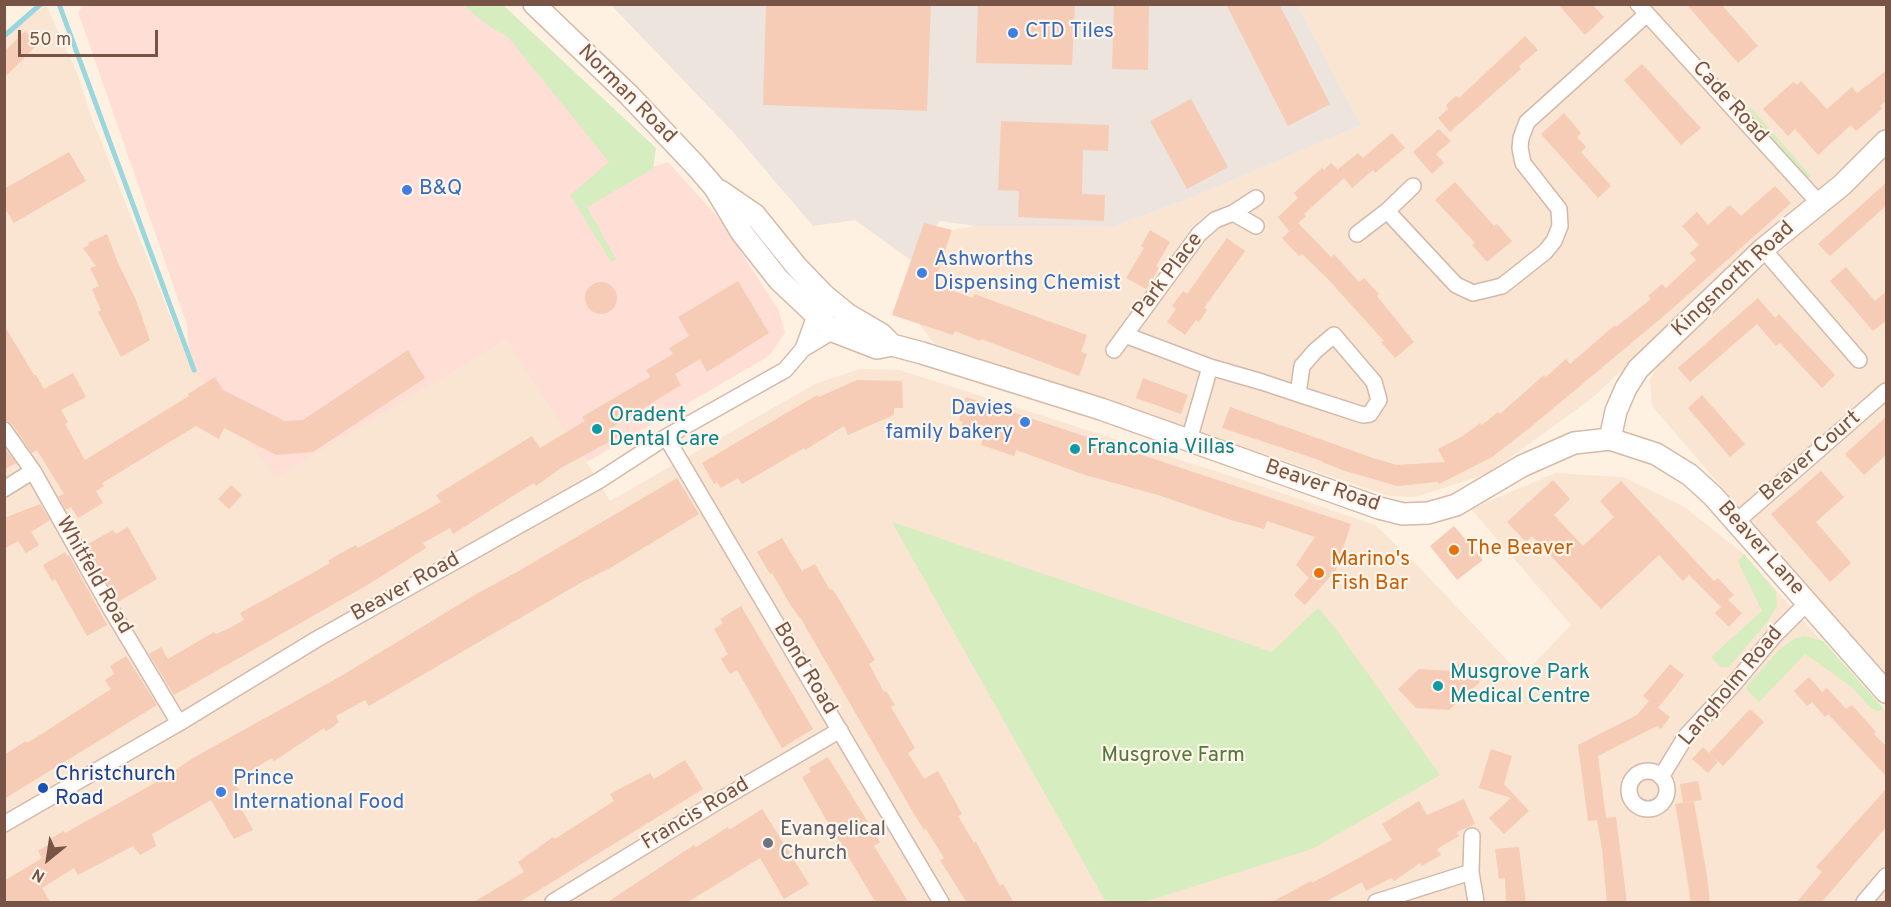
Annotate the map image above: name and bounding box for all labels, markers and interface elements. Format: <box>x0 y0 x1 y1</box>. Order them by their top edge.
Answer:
scale bar <box>21 18 160 56</box>
place label: CTD Tiles <box>1025 20 1114 46</box>
marker: CTD Tiles <box>1006 26 1020 40</box>
text: 50 m <box>29 29 71 52</box>
street label: Norman Road <box>571 40 681 150</box>
street label: Cade Road <box>1686 57 1772 149</box>
place label: B&Q <box>419 177 462 203</box>
marker: B&Q <box>400 183 414 197</box>
street label: Kingsnorth Road <box>1668 217 1800 343</box>
street label: Park Place <box>1129 228 1209 324</box>
place label: Ashworths Dispensing Chemist <box>934 248 1121 298</box>
marker: Ashworths Dispensing Chemist <box>915 266 929 280</box>
place label: Davies family bakery <box>885 397 1013 447</box>
place label: Oradent Dental Care <box>609 404 719 454</box>
street label: Beaver Court <box>1755 406 1867 508</box>
marker: Davies family bakery <box>1018 415 1032 429</box>
marker: Oradent Dental Care <box>590 422 604 436</box>
place label: Franconia Villas <box>1087 436 1235 462</box>
marker: Franconia Villas <box>1068 442 1082 456</box>
street label: Beaver Road <box>1261 456 1383 518</box>
street label: Beaver Lane <box>1711 497 1809 601</box>
street label: Whitfeld Road <box>49 513 137 639</box>
place label: The Beaver <box>1466 537 1573 563</box>
marker: The Beaver <box>1447 543 1461 557</box>
street label: Beaver Road <box>347 548 465 628</box>
place label: Marino's Fish Bar <box>1331 548 1410 598</box>
marker: Marino's Fish Bar <box>1312 566 1326 580</box>
street label: Bond Road <box>767 618 841 720</box>
street label: Langholm Road <box>1675 622 1789 752</box>
place label: Musgrove Park Medical Centre <box>1450 661 1590 711</box>
marker: Musgrove Park Medical Centre <box>1431 679 1445 693</box>
park label: Musgrove Farm <box>1101 744 1245 770</box>
place label: Christchurch Road <box>55 763 176 813</box>
place label: Prince International Food <box>233 767 404 817</box>
street label: Francis Road <box>638 773 754 857</box>
marker: Christchurch Road <box>36 781 50 795</box>
marker: Prince International Food <box>214 785 228 799</box>
place label: Evangelical Church <box>780 818 886 868</box>
north arrow <box>18 829 78 889</box>
marker: Evangelical Church <box>761 836 775 850</box>
text: N <box>29 863 49 886</box>

